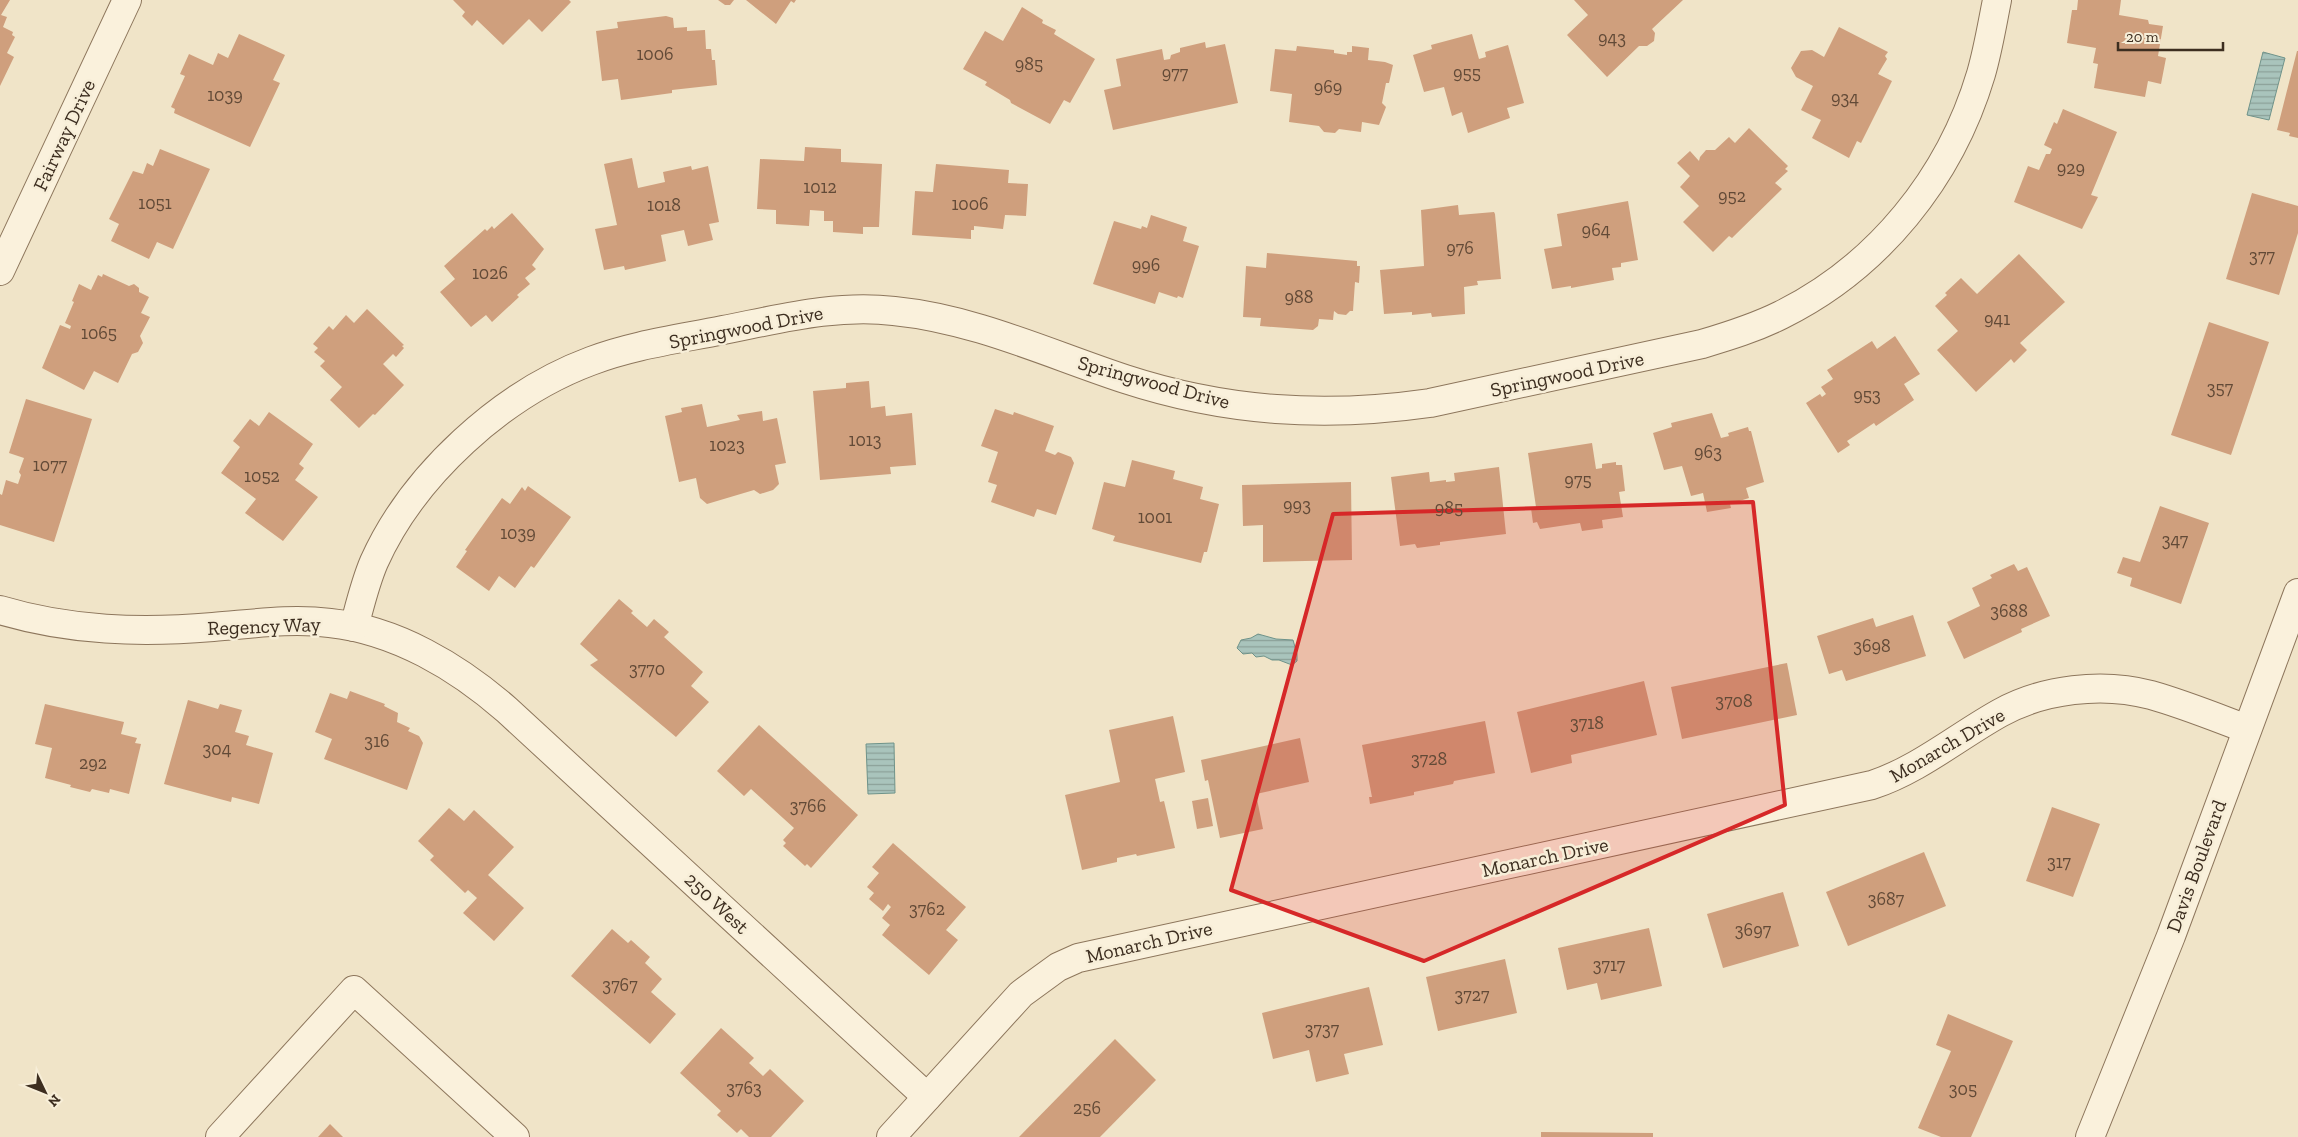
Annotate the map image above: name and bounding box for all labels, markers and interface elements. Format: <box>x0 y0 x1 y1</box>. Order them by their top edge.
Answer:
scale bar <box>2118 20 2223 52</box>
house number: 943 <box>1598 27 1626 49</box>
text: 20 m <box>2126 28 2159 46</box>
house number: 1006 <box>636 43 674 65</box>
house number: 985 <box>1015 53 1043 75</box>
house number: 977 <box>1162 62 1189 84</box>
house number: 955 <box>1453 62 1481 84</box>
street label: Fairway Drive <box>28 75 100 195</box>
house number: 969 <box>1314 76 1342 98</box>
house number: 1039 <box>207 84 243 106</box>
house number: 934 <box>1831 87 1859 109</box>
house number: 929 <box>2057 157 2085 179</box>
house number: 1012 <box>803 176 837 198</box>
house number: 952 <box>1718 185 1746 207</box>
house number: 1051 <box>138 192 172 214</box>
house number: 1006 <box>951 193 989 215</box>
house number: 1018 <box>647 194 681 216</box>
house number: 964 <box>1582 219 1611 241</box>
house number: 976 <box>1446 237 1474 259</box>
house number: 377 <box>2249 245 2275 267</box>
house number: 996 <box>1132 254 1160 276</box>
house number: 1026 <box>472 262 508 284</box>
house number: 988 <box>1285 286 1313 308</box>
street label: Springwood Drive <box>667 300 825 354</box>
house number: 941 <box>1984 308 2010 330</box>
house number: 1065 <box>81 322 117 344</box>
street label: Springwood Drive <box>1488 346 1646 402</box>
street label: Springwood Drive <box>1075 350 1233 414</box>
house number: 357 <box>2207 377 2234 399</box>
house number: 953 <box>1853 384 1881 406</box>
house number: 1013 <box>848 429 882 451</box>
house number: 1023 <box>709 434 745 456</box>
house number: 963 <box>1694 441 1722 463</box>
house number: 1077 <box>33 454 68 476</box>
house number: 1052 <box>244 465 280 487</box>
house number: 975 <box>1564 469 1592 491</box>
house number: 993 <box>1283 494 1311 516</box>
house number: 985 <box>1435 497 1463 519</box>
house number: 1001 <box>1138 506 1172 528</box>
house number: 1039 <box>500 522 536 544</box>
house number: 347 <box>2162 529 2189 551</box>
house number: 3688 <box>1990 600 2028 622</box>
street label: Regency Way <box>207 612 322 640</box>
house number: 3698 <box>1853 635 1891 657</box>
house number: 3770 <box>629 658 665 680</box>
house number: 3708 <box>1715 690 1753 712</box>
street label: Monarch Drive <box>1885 702 2009 788</box>
house number: 3718 <box>1570 712 1604 734</box>
house number: 316 <box>364 730 390 752</box>
house number: 304 <box>203 738 232 760</box>
house number: 3728 <box>1411 748 1447 770</box>
house number: 292 <box>79 752 107 774</box>
house number: 3766 <box>790 795 826 817</box>
street label: Davis Boulevard <box>2161 796 2231 936</box>
street label: Monarch Drive <box>1479 832 1611 882</box>
house number: 317 <box>2047 851 2071 873</box>
street label: 250 West <box>680 867 755 939</box>
house number: 3687 <box>1868 888 1905 910</box>
house number: 3762 <box>909 898 945 920</box>
street label: Monarch Drive <box>1084 916 1214 968</box>
house number: 3697 <box>1735 919 1772 941</box>
house number: 3717 <box>1593 954 1626 976</box>
house number: 3767 <box>602 974 638 996</box>
house number: 3727 <box>1454 984 1490 1006</box>
house number: 3737 <box>1305 1018 1340 1040</box>
north arrow <box>20 1067 70 1117</box>
house number: 3763 <box>726 1077 762 1099</box>
house number: 305 <box>1949 1078 1977 1100</box>
text: N <box>44 1091 64 1110</box>
house number: 256 <box>1073 1097 1101 1119</box>

